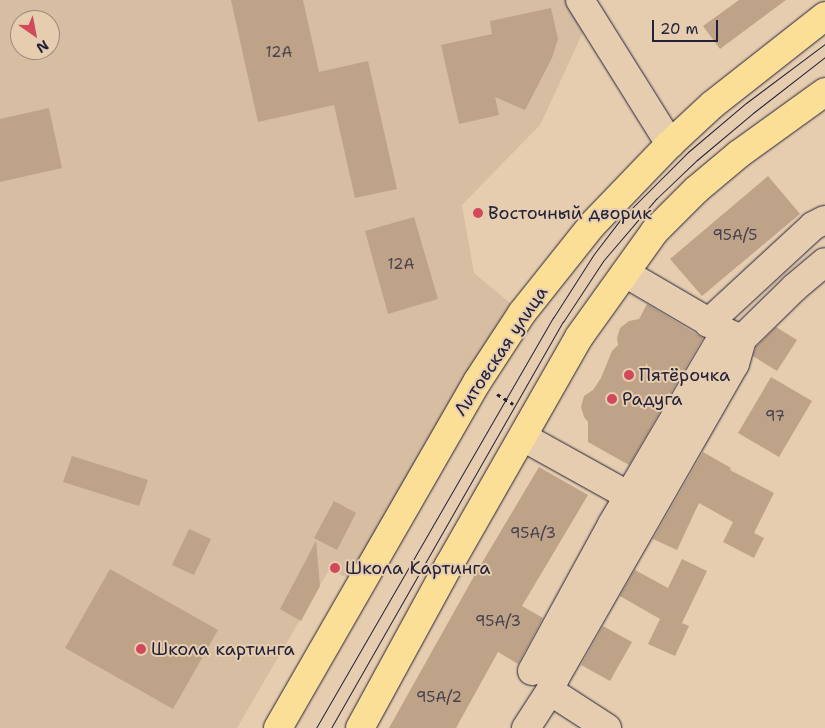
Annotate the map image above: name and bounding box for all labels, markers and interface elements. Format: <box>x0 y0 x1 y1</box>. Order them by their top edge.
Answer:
north arrow <box>10 10 60 60</box>
scale bar <box>655 10 721 42</box>
text: 20 m <box>660 19 699 39</box>
text: N <box>33 36 52 57</box>
house number: 12А <box>266 44 292 62</box>
place label: Восточный дворик <box>488 202 652 224</box>
marker: Восточный дворик <box>472 207 484 219</box>
house number: 95А/5 <box>712 227 758 245</box>
house number: 12А <box>388 256 414 274</box>
street label: Литовская улица <box>450 282 552 420</box>
place label: Пятёрочка <box>639 364 730 386</box>
marker: Пятёрочка <box>623 369 635 381</box>
place label: Радуга <box>622 388 682 410</box>
marker: Радуга <box>606 393 618 405</box>
house number: 97 <box>765 408 785 426</box>
house number: 95А/3 <box>510 525 556 543</box>
place label: Школа Картинга <box>345 557 491 579</box>
marker: Школа Картинга <box>329 562 341 574</box>
house number: 95А/3 <box>475 613 521 631</box>
place label: Школа картинга <box>151 638 295 660</box>
marker: Школа картинга <box>135 643 147 655</box>
house number: 95А/2 <box>416 689 462 707</box>

